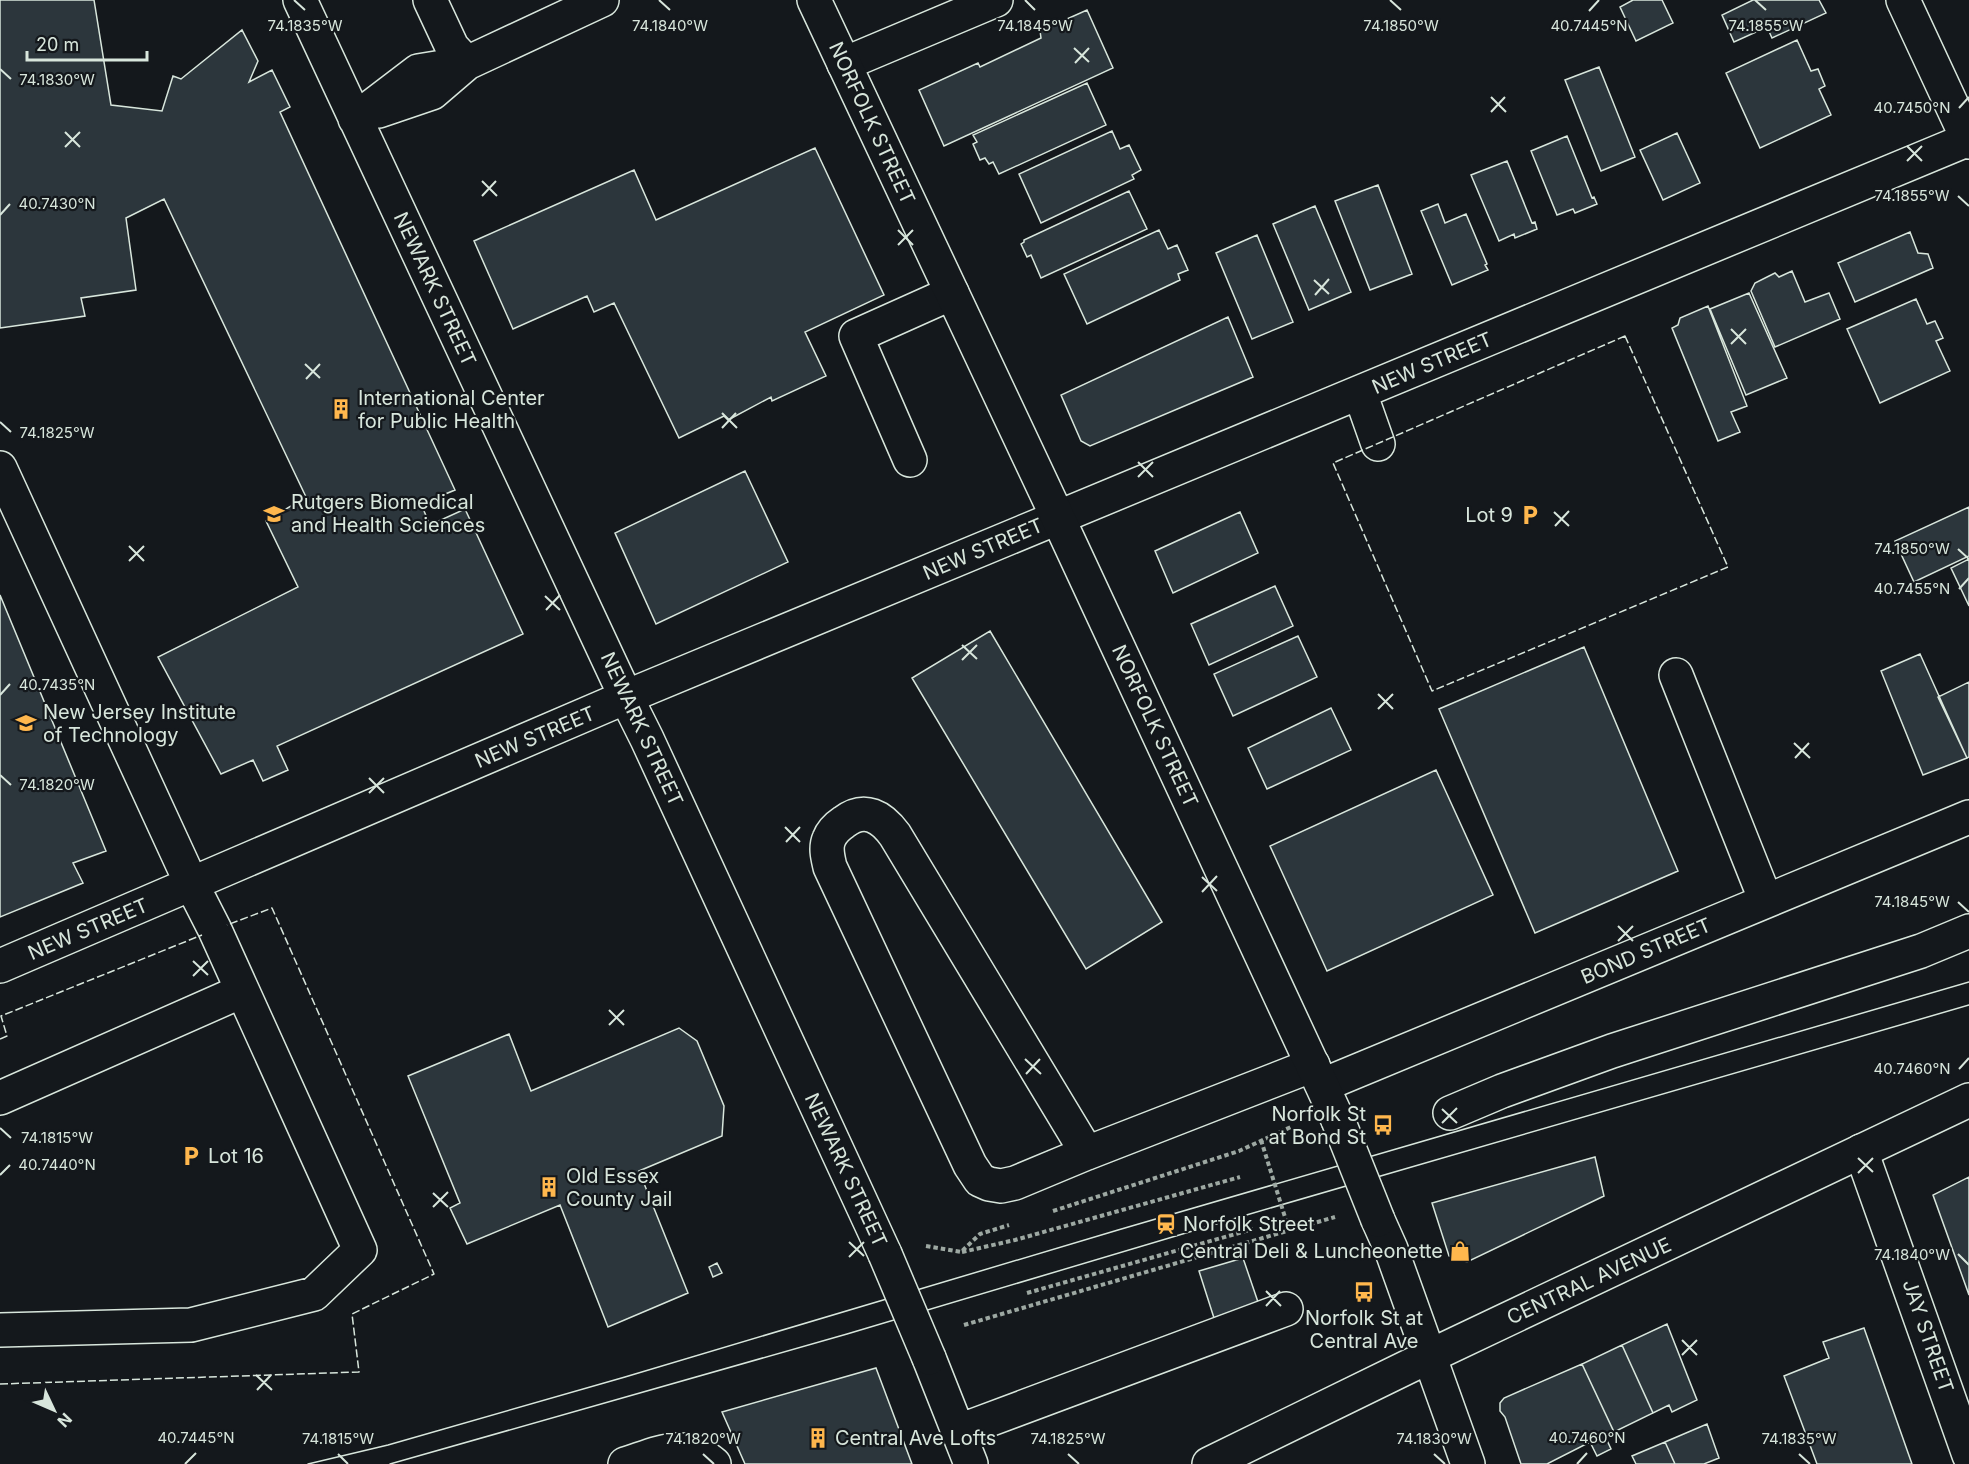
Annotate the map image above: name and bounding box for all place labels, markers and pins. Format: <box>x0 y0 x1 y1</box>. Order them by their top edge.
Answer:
place label: International Center for Public Health <box>358 386 545 433</box>
building icon: International Center for Public Health <box>329 397 353 421</box>
place label: Rutgers Biomedical and Health Sciences <box>291 490 485 537</box>
school or university icon: Rutgers Biomedical and Health Sciences <box>262 502 286 526</box>
place label: Lot 9 <box>1465 503 1513 527</box>
parking icon: Lot 9 <box>1518 503 1542 527</box>
place label: New Jersey Institute of Technology <box>43 700 236 747</box>
school or university icon: New Jersey Institute of Technology <box>14 711 38 735</box>
place label: Norfolk St at Bond St <box>1268 1102 1366 1149</box>
bus stop icon: Norfolk St at Bond St <box>1371 1113 1395 1137</box>
parking icon: Lot 16 <box>179 1144 203 1168</box>
place label: Lot 16 <box>208 1144 264 1168</box>
place label: Old Essex County Jail <box>566 1164 672 1211</box>
building icon: Old Essex County Jail <box>537 1175 561 1199</box>
station icon: Norfolk Street <box>1154 1212 1178 1236</box>
place label: Norfolk Street <box>1183 1212 1315 1236</box>
place label: Central Deli & Luncheonette <box>1180 1239 1443 1263</box>
shop icon: Central Deli & Luncheonette <box>1448 1239 1472 1263</box>
bus stop icon: Norfolk St at Central Ave <box>1352 1280 1376 1304</box>
place label: Norfolk St at Central Ave <box>1305 1306 1423 1353</box>
building icon: Central Ave Lofts <box>806 1426 830 1450</box>
place label: Central Ave Lofts <box>835 1426 996 1450</box>

